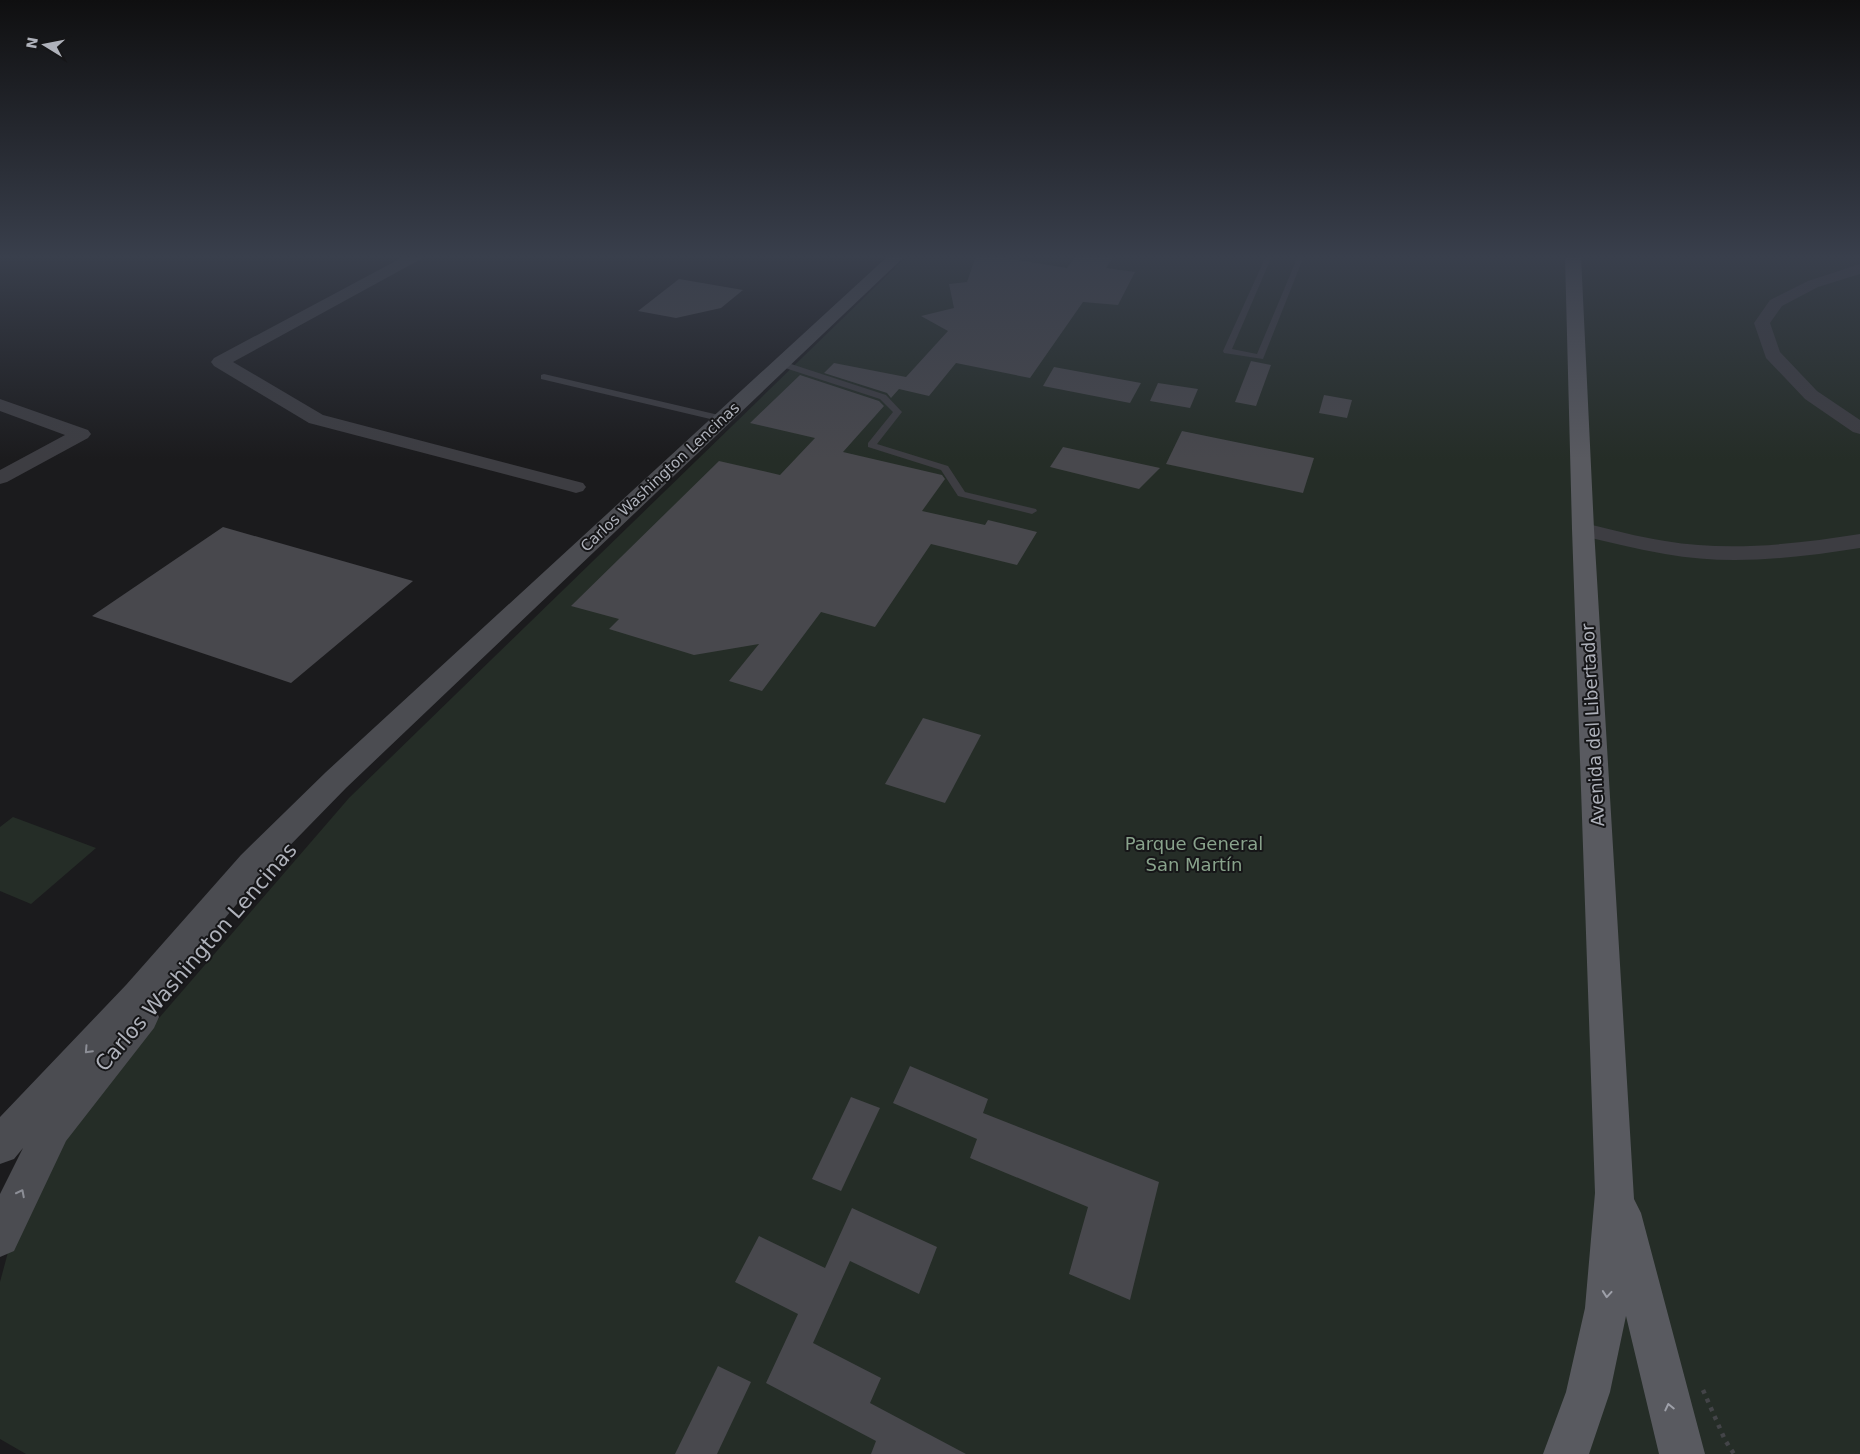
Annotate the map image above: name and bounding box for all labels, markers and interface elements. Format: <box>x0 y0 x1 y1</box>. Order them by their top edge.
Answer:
north arrow <box>20 20 70 70</box>
text: N <box>23 36 41 50</box>
street label: Carlos Washington Lencinas <box>577 399 743 555</box>
street label: Avenida del Libertador <box>1577 622 1608 827</box>
park label: Parque General San Martín <box>1125 833 1263 875</box>
street label: Carlos Washington Lencinas <box>90 838 302 1076</box>
one-way arrow <box>85 1044 94 1053</box>
one-way arrow <box>15 1189 25 1198</box>
one-way arrow <box>1602 1290 1613 1298</box>
one-way arrow <box>1664 1403 1675 1412</box>

